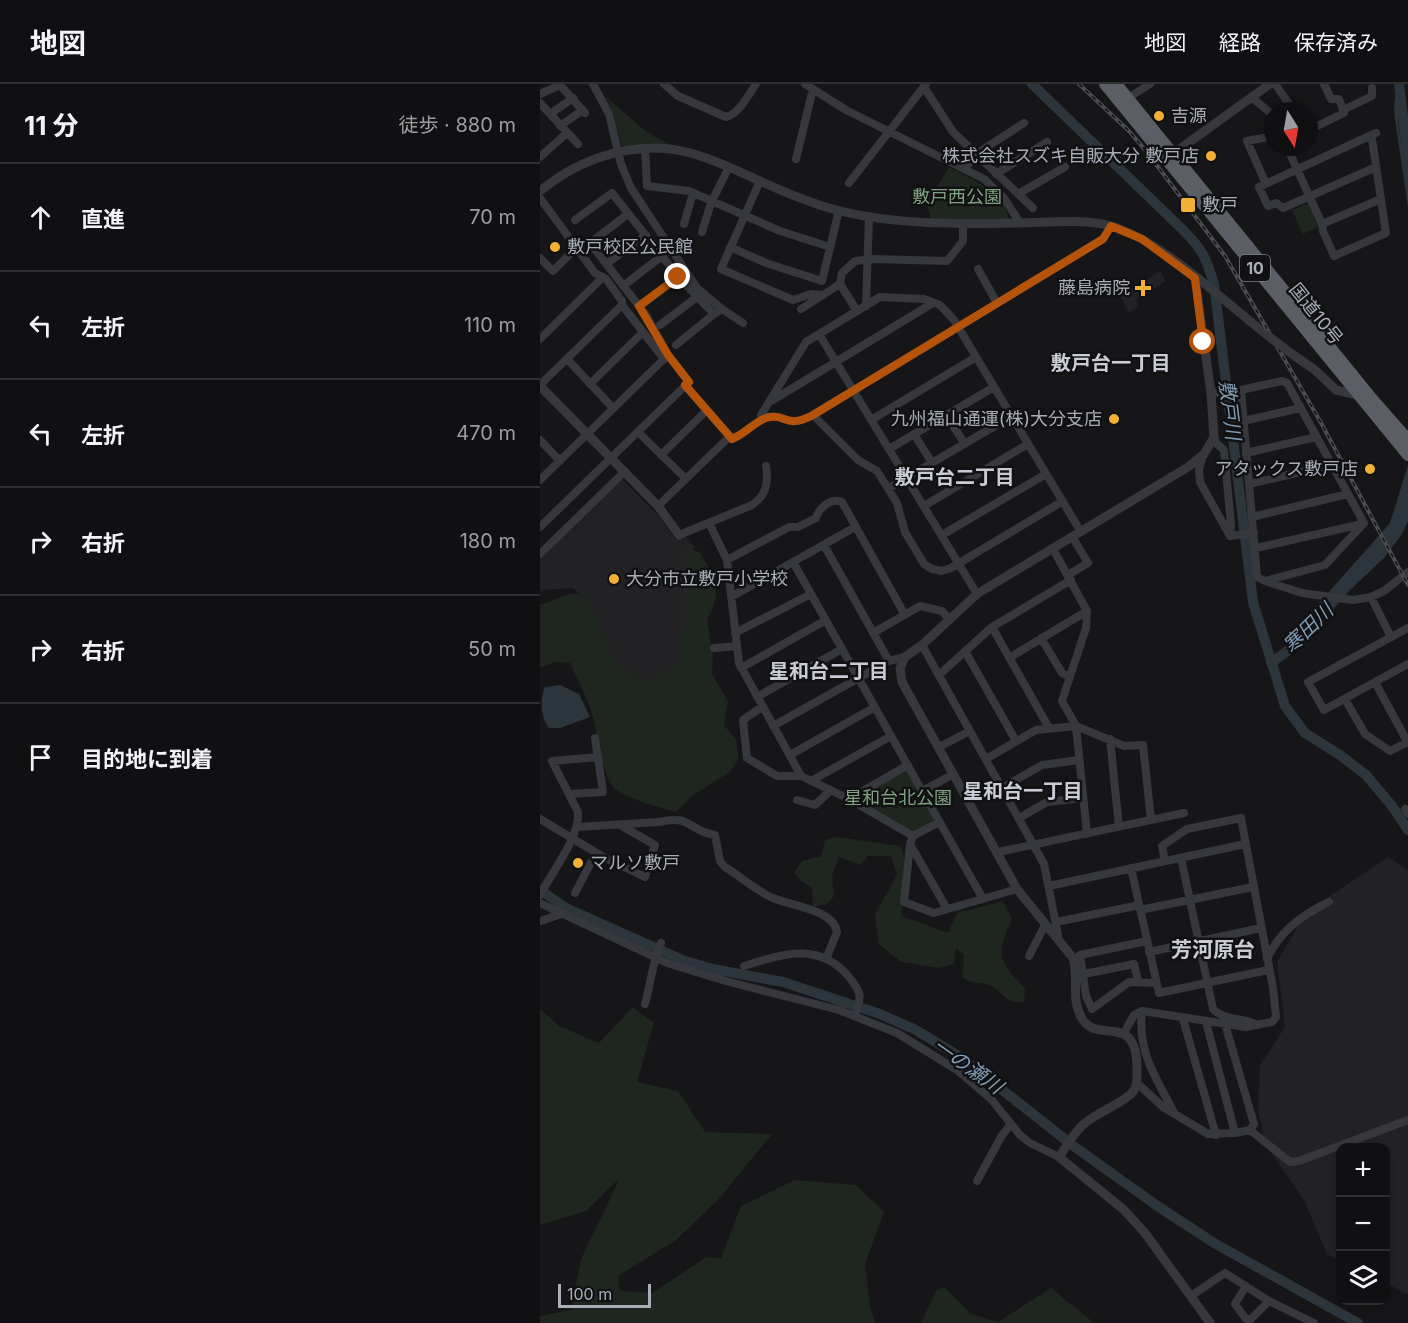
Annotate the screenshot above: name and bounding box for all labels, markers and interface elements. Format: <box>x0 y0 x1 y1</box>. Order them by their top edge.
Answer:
text: 地図 <box>30 26 86 60</box>
text: 地図 <box>1144 30 1186 55</box>
text: 経路 <box>1219 30 1261 55</box>
text: 保存済み <box>1294 30 1378 55</box>
north arrow <box>1264 102 1318 156</box>
place label: 吉源 <box>1171 105 1207 126</box>
marker: 吉源 <box>1152 109 1166 123</box>
text: 11 分 <box>24 110 79 141</box>
text: 徒歩 · 880 m <box>398 113 516 137</box>
place label: 株式会社スズキ自販大分 敷戸店 <box>942 145 1199 166</box>
marker: 株式会社スズキ自販大分 敷戸店 <box>1204 149 1218 163</box>
park label: 敷戸西公園 <box>912 186 1002 207</box>
place label: 敷戸 <box>1202 194 1238 215</box>
marker: 敷戸 <box>1179 196 1197 214</box>
icon: ahead <box>24 201 57 234</box>
text: 70 m <box>469 205 516 229</box>
text: 直進 <box>81 206 125 232</box>
place label: 敷戸校区公民館 <box>567 236 693 257</box>
marker: 敷戸校区公民館 <box>548 240 562 254</box>
road number: 10 <box>1240 255 1270 281</box>
route end <box>664 263 690 289</box>
place label: 藤島病院 <box>1058 277 1130 298</box>
marker: 藤島病院 <box>1134 279 1152 297</box>
street label: 国道10号 <box>1285 279 1347 349</box>
icon: left <box>24 309 57 342</box>
text: 110 m <box>464 313 516 337</box>
text: 左折 <box>81 314 125 340</box>
route start <box>1189 328 1215 354</box>
district label: 敷戸台一丁目 <box>1051 351 1171 375</box>
water label: 敷戸川 <box>1214 379 1246 443</box>
place label: 九州福山通運(株)大分支店 <box>891 408 1102 429</box>
marker: 九州福山通運(株)大分支店 <box>1107 412 1121 426</box>
icon: left <box>24 417 57 450</box>
text: 470 m <box>456 421 516 445</box>
text: 左折 <box>81 422 125 448</box>
place label: アタックス敷戸店 <box>1215 458 1358 479</box>
marker: アタックス敷戸店 <box>1363 462 1377 476</box>
district label: 敷戸台二丁目 <box>895 465 1015 489</box>
icon: right <box>24 525 57 558</box>
text: 180 m <box>460 529 516 553</box>
text: 右折 <box>81 530 125 556</box>
place label: 大分市立敷戸小学校 <box>626 568 788 589</box>
marker: 大分市立敷戸小学校 <box>607 572 621 586</box>
water label: 寒田川 <box>1278 597 1339 657</box>
icon: right <box>24 633 57 666</box>
text: 50 m <box>468 637 516 661</box>
text: 右折 <box>81 638 125 664</box>
district label: 星和台二丁目 <box>769 659 889 683</box>
icon: arrive <box>24 741 57 774</box>
text: 目的地に到着 <box>81 746 213 772</box>
district label: 星和台一丁目 <box>963 779 1083 803</box>
park label: 星和台北公園 <box>844 787 952 808</box>
place label: マルソ敷戸 <box>590 852 680 873</box>
marker: マルソ敷戸 <box>571 856 585 870</box>
district label: 芳河原台 <box>1171 937 1255 962</box>
water label: 一の瀬川 <box>928 1033 1009 1100</box>
map controls <box>1336 1143 1390 1305</box>
button: + <box>1336 1143 1390 1197</box>
button: − <box>1336 1197 1390 1251</box>
button: layers <box>1336 1251 1390 1305</box>
scale bar <box>558 1281 651 1308</box>
text: 100 m <box>567 1284 612 1304</box>

